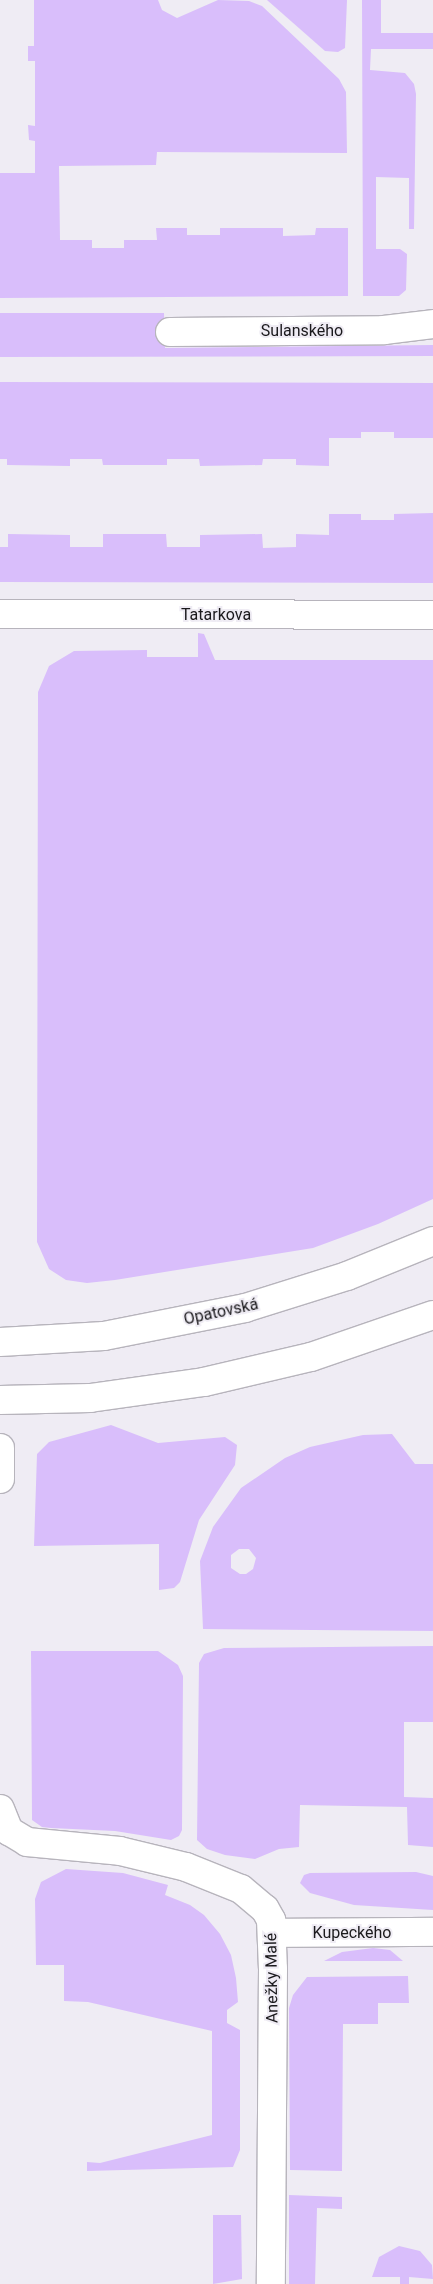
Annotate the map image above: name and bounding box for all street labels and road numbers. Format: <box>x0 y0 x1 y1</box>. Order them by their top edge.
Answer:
street label: Sulanského <box>261 321 343 341</box>
street label: Tatarkova <box>181 605 251 625</box>
street label: Opatovská <box>182 1295 260 1329</box>
street label: Kupeckého <box>313 1923 391 1943</box>
street label: Anežky Malé <box>262 1933 282 2023</box>

